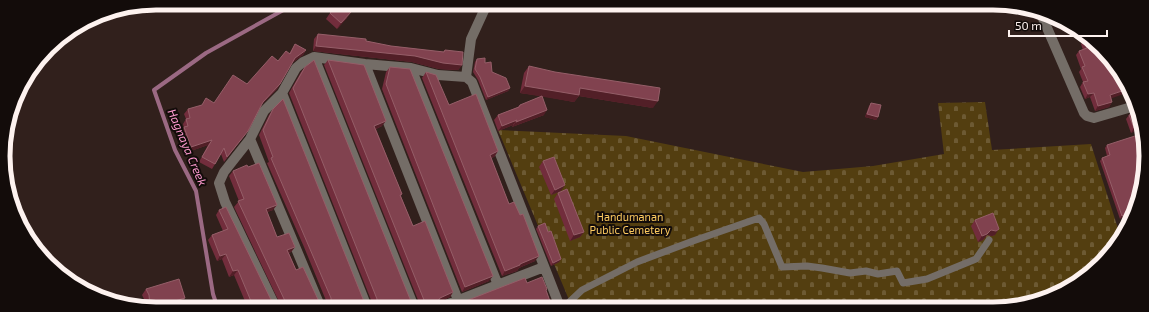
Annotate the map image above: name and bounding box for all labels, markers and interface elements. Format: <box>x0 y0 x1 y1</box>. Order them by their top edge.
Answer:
scale bar <box>1009 12 1107 38</box>
text: 50 m <box>1015 18 1042 32</box>
water label: Hagnaya Creek <box>165 106 211 188</box>
park label: Handumanan Public Cemetery <box>590 210 671 236</box>

